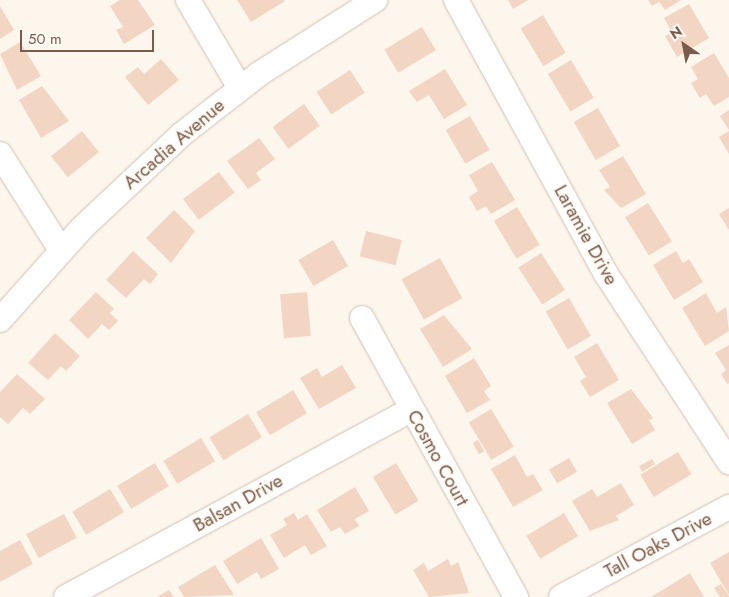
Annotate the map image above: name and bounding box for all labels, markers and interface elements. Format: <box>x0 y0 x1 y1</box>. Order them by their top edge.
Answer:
scale bar <box>22 20 156 52</box>
north arrow <box>659 20 709 70</box>
text: N <box>666 21 686 44</box>
text: 50 m <box>28 28 62 50</box>
street label: Arcadia Avenue <box>119 94 229 194</box>
street label: Laramie Drive <box>549 181 623 289</box>
street label: Cosmo Court <box>402 406 474 510</box>
street label: Balsan Drive <box>189 469 287 537</box>
street label: Tall Oaks Drive <box>600 507 716 583</box>

